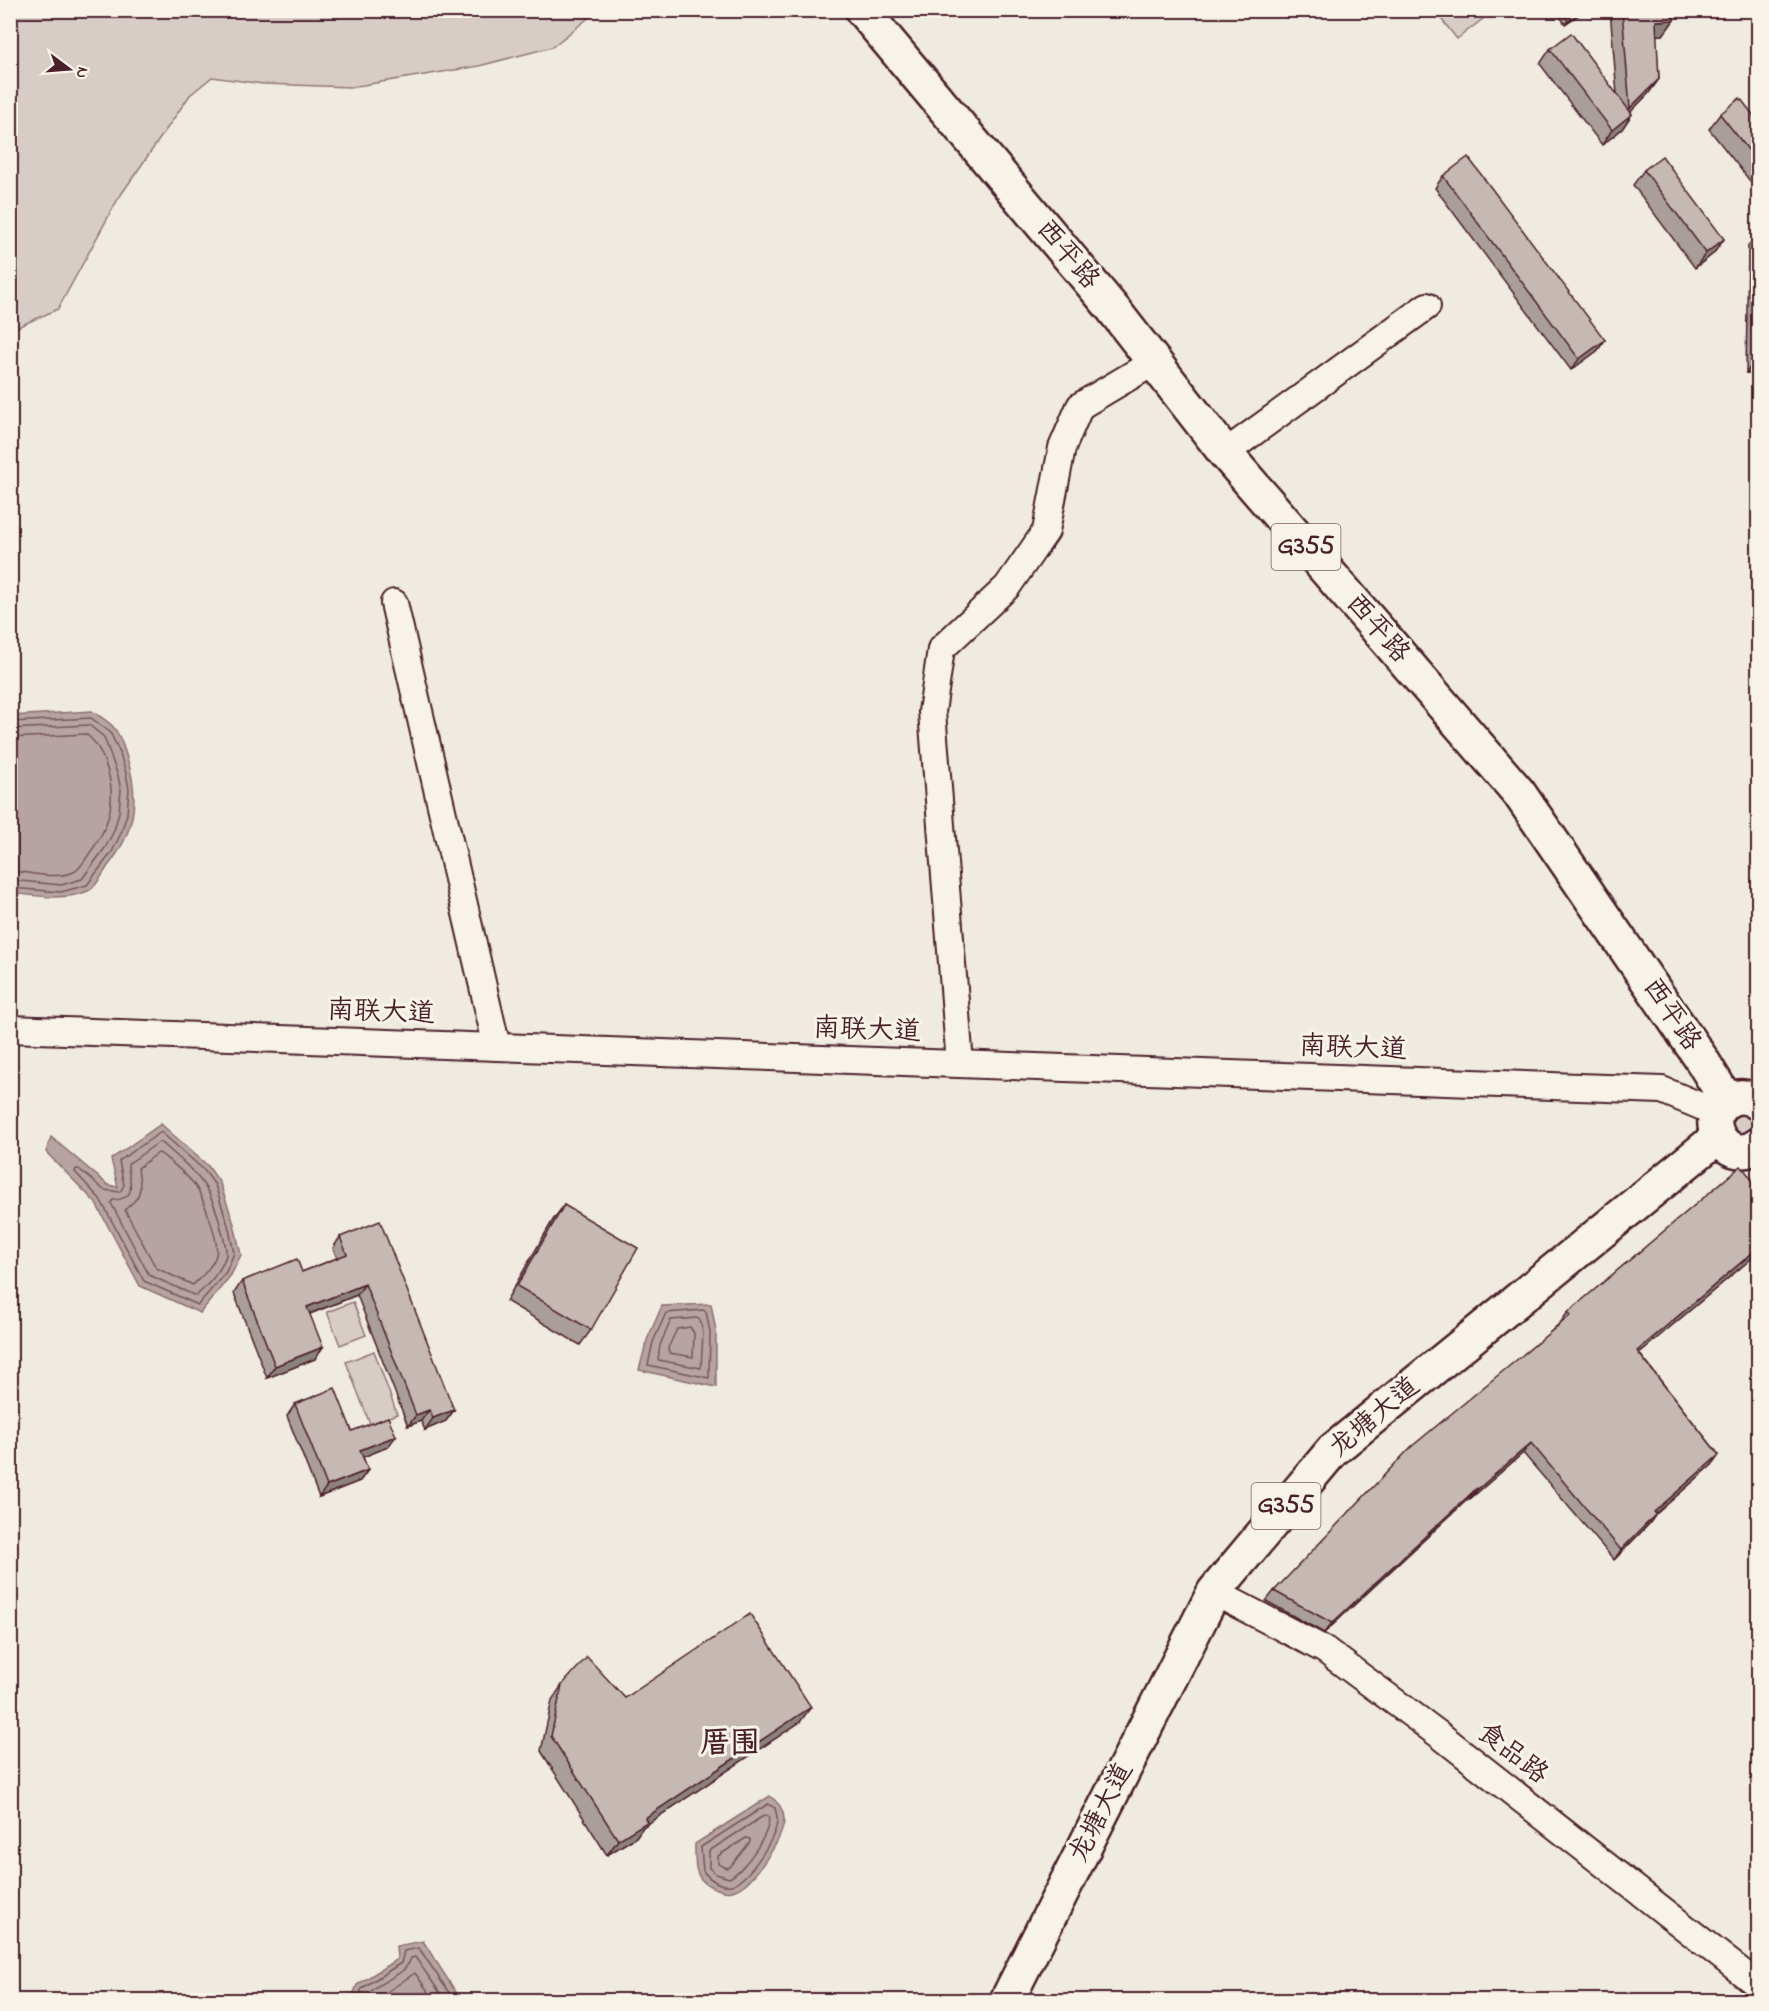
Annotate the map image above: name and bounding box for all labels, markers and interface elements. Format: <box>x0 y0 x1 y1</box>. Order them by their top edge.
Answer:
north arrow <box>39 39 99 99</box>
text: N <box>68 64 95 81</box>
street label: 西平路 <box>1026 211 1108 299</box>
road number: G355 <box>1272 524 1340 570</box>
street label: 西平路 <box>1336 586 1418 672</box>
street label: 西平路 <box>1632 971 1710 1059</box>
street label: 南联大道 <box>326 992 436 1034</box>
street label: 南联大道 <box>812 1010 922 1052</box>
street label: 南联大道 <box>1298 1028 1408 1070</box>
street label: 龙塘大道 <box>1321 1368 1429 1468</box>
road number: G355 <box>1252 1483 1320 1529</box>
street label: 食品路 <box>1468 1714 1556 1794</box>
district label: 厝围 <box>700 1723 760 1767</box>
street label: 龙塘大道 <box>1060 1756 1144 1870</box>

